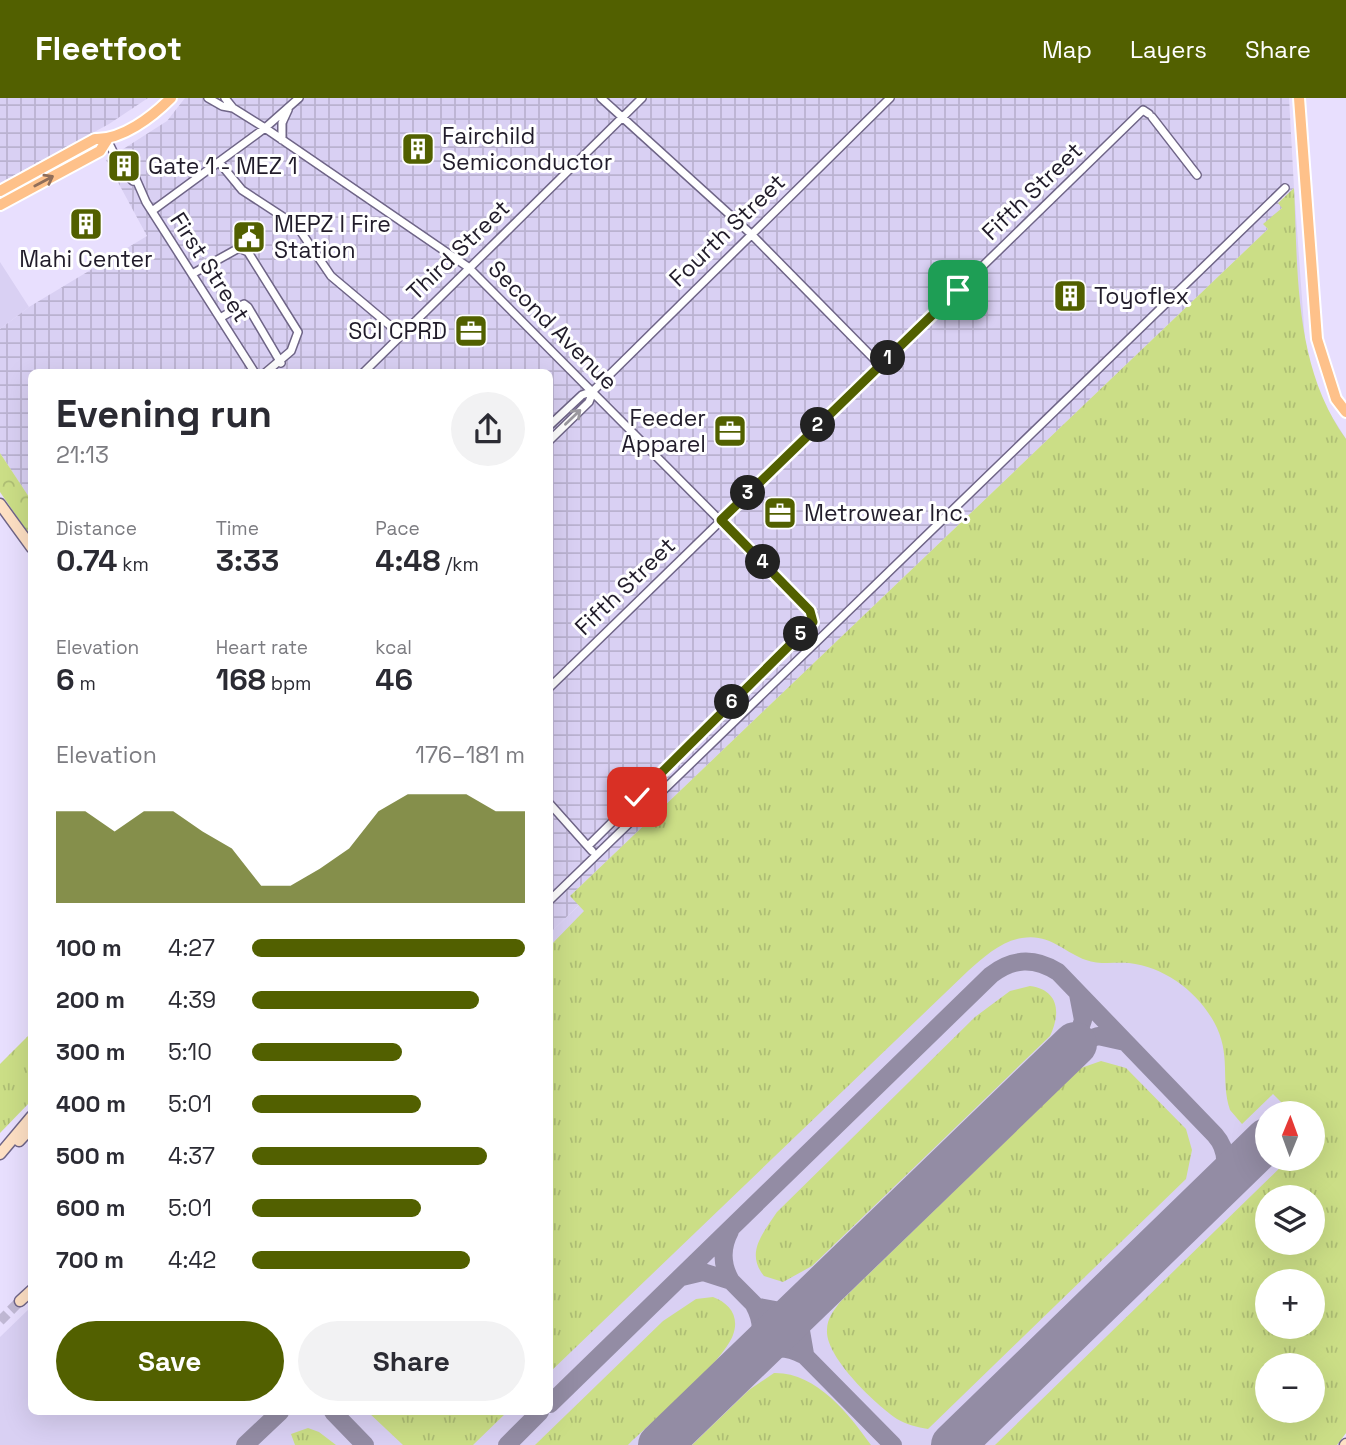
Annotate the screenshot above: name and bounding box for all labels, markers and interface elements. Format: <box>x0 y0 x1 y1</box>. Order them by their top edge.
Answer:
text: Fleetfoot <box>35 28 182 70</box>
text: Map <box>1042 34 1092 65</box>
text: Layers <box>1130 34 1207 65</box>
text: Share <box>1245 34 1311 65</box>
place label: Fairchild Semiconductor <box>442 121 612 177</box>
building icon: Fairchild Semiconductor <box>399 130 437 168</box>
street label: Fifth Street <box>975 136 1089 246</box>
building icon: Gate 1 - MEZ 1 <box>105 147 143 185</box>
place label: Gate 1 - MEZ 1 <box>148 151 298 181</box>
street label: Fourth Street <box>663 167 791 293</box>
one-way arrow <box>34 174 54 188</box>
street label: Third Street <box>400 193 516 307</box>
building icon: Mahi Center <box>67 205 105 243</box>
street label: First Street <box>163 206 257 328</box>
place label: MEPZ I Fire Station <box>274 209 391 265</box>
public building icon: MEPZ I Fire Station <box>230 218 268 256</box>
place label: Mahi Center <box>19 244 153 274</box>
street label: Second Avenue <box>482 254 624 396</box>
pin <box>928 260 988 320</box>
icon: arrive <box>939 271 977 309</box>
building icon: Toyoflex <box>1051 277 1089 315</box>
place label: Toyoflex <box>1094 281 1189 311</box>
office icon: SCI CPRD <box>452 312 490 350</box>
place label: SCI CPRD <box>348 316 447 346</box>
pin: 1 <box>870 341 906 376</box>
text: 1 <box>883 345 892 370</box>
text: Evening run <box>56 390 272 438</box>
button: share <box>451 392 525 466</box>
place label: Feeder Apparel <box>621 403 706 459</box>
one-way arrow <box>565 408 582 425</box>
pin: 2 <box>800 408 836 442</box>
office icon: Feeder Apparel <box>711 412 749 450</box>
text: 2 <box>812 412 823 437</box>
text: 21:13 <box>56 440 109 470</box>
pin: 3 <box>730 476 766 510</box>
text: 3 <box>742 480 753 505</box>
office icon: Metrowear Inc. <box>761 494 799 532</box>
place label: Metrowear Inc. <box>804 498 969 528</box>
text: Distance <box>56 516 137 541</box>
text: Time <box>216 516 259 541</box>
text: Pace <box>375 516 420 541</box>
street label: Fifth Street <box>568 531 682 641</box>
text: 0.74 <box>56 541 117 580</box>
text: 3:33 <box>216 541 279 580</box>
text: 4:48 <box>375 541 440 580</box>
pin: 4 <box>746 545 780 580</box>
text: 4 <box>756 549 769 574</box>
text: km <box>117 552 149 577</box>
text: /km <box>440 552 479 577</box>
pin: 5 <box>784 616 818 652</box>
text: 5 <box>795 621 806 646</box>
text: Elevation <box>56 635 139 660</box>
text: Heart rate <box>216 635 308 660</box>
text: kcal <box>375 635 412 660</box>
text: 6 <box>56 660 75 699</box>
text: 168 <box>216 660 266 699</box>
text: 46 <box>375 660 413 699</box>
text: m <box>75 671 96 696</box>
text: bpm <box>266 671 311 696</box>
pin: 6 <box>714 684 750 720</box>
text: 6 <box>726 689 737 714</box>
text: Elevation <box>56 740 157 770</box>
text: 176–181 m <box>415 740 525 770</box>
pin <box>607 767 667 827</box>
icon: check <box>618 778 656 816</box>
text: 100 m <box>56 933 122 963</box>
text: 4:27 <box>168 933 215 963</box>
text: 200 m <box>56 985 125 1015</box>
text: 4:39 <box>168 985 216 1015</box>
text: 300 m <box>56 1037 125 1067</box>
text: 5:10 <box>168 1037 212 1067</box>
text: 400 m <box>56 1089 126 1119</box>
text: 5:01 <box>168 1089 212 1119</box>
north arrow <box>1255 1101 1325 1171</box>
map controls <box>1255 1101 1325 1423</box>
text: 500 m <box>56 1141 125 1171</box>
text: 4:37 <box>168 1141 215 1171</box>
button: layers <box>1255 1185 1325 1255</box>
text: 600 m <box>56 1193 126 1223</box>
text: 5:01 <box>168 1193 212 1223</box>
text: 700 m <box>56 1245 124 1275</box>
text: 4:42 <box>168 1245 216 1275</box>
button: + <box>1255 1269 1325 1339</box>
button: Save <box>56 1321 284 1401</box>
button: Share <box>298 1321 525 1401</box>
button: − <box>1255 1353 1325 1423</box>

